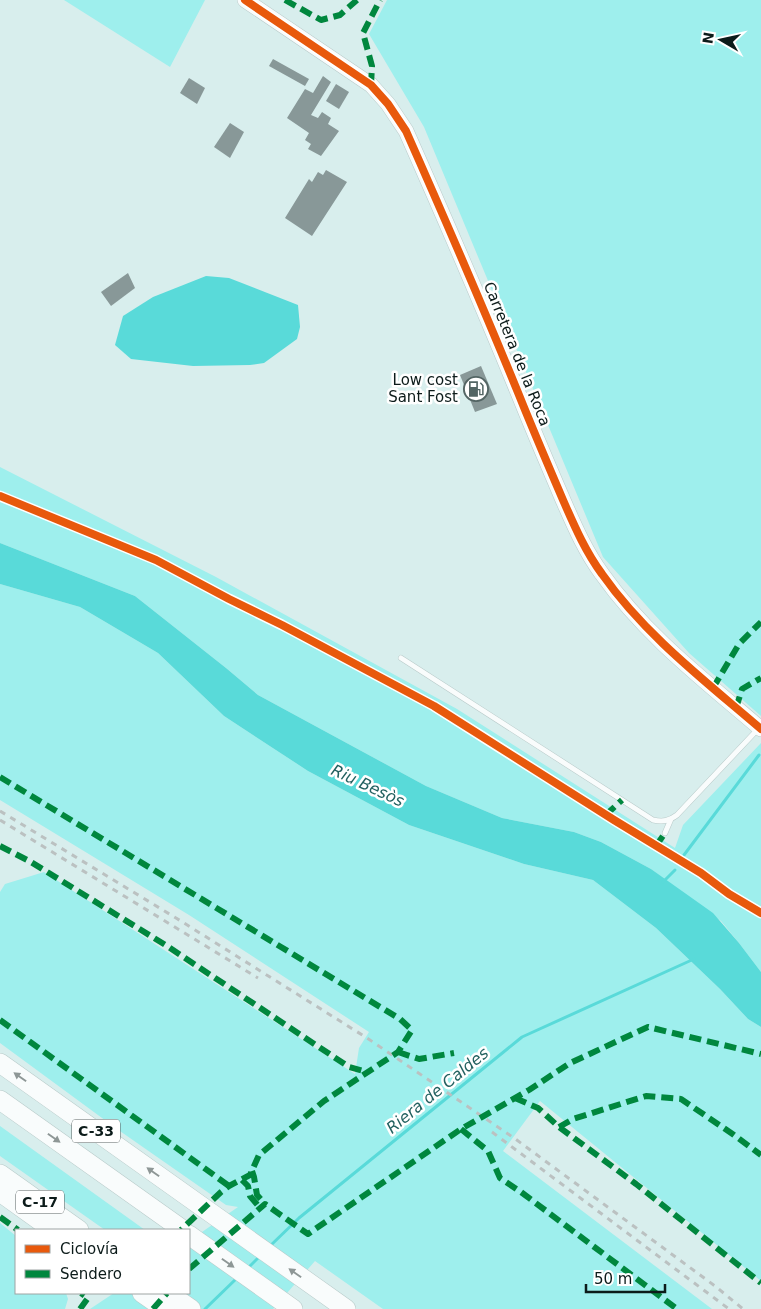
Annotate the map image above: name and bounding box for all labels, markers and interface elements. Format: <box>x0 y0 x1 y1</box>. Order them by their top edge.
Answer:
north arrow <box>696 15 746 65</box>
text: N <box>699 31 717 45</box>
street label: Carretera de la Roca <box>480 279 554 429</box>
place label: Low cost Sant Fost <box>388 371 458 406</box>
fuel station icon: Low cost Sant Fost <box>463 376 489 402</box>
water label: Riu Besòs <box>328 760 407 811</box>
water label: Riera de Caldes <box>382 1043 492 1137</box>
one-way arrow <box>13 1072 27 1082</box>
road number: C-33 <box>72 1120 120 1142</box>
one-way arrow <box>47 1133 60 1144</box>
one-way arrow <box>146 1167 159 1177</box>
road number: C-17 <box>16 1190 64 1214</box>
legend <box>15 1229 190 1294</box>
text: Ciclovía <box>60 1240 118 1258</box>
one-way arrow <box>222 1258 235 1268</box>
scale bar <box>586 1262 665 1294</box>
text: Sendero <box>60 1265 122 1283</box>
one-way arrow <box>289 1268 302 1278</box>
text: 50 m <box>594 1270 632 1288</box>

